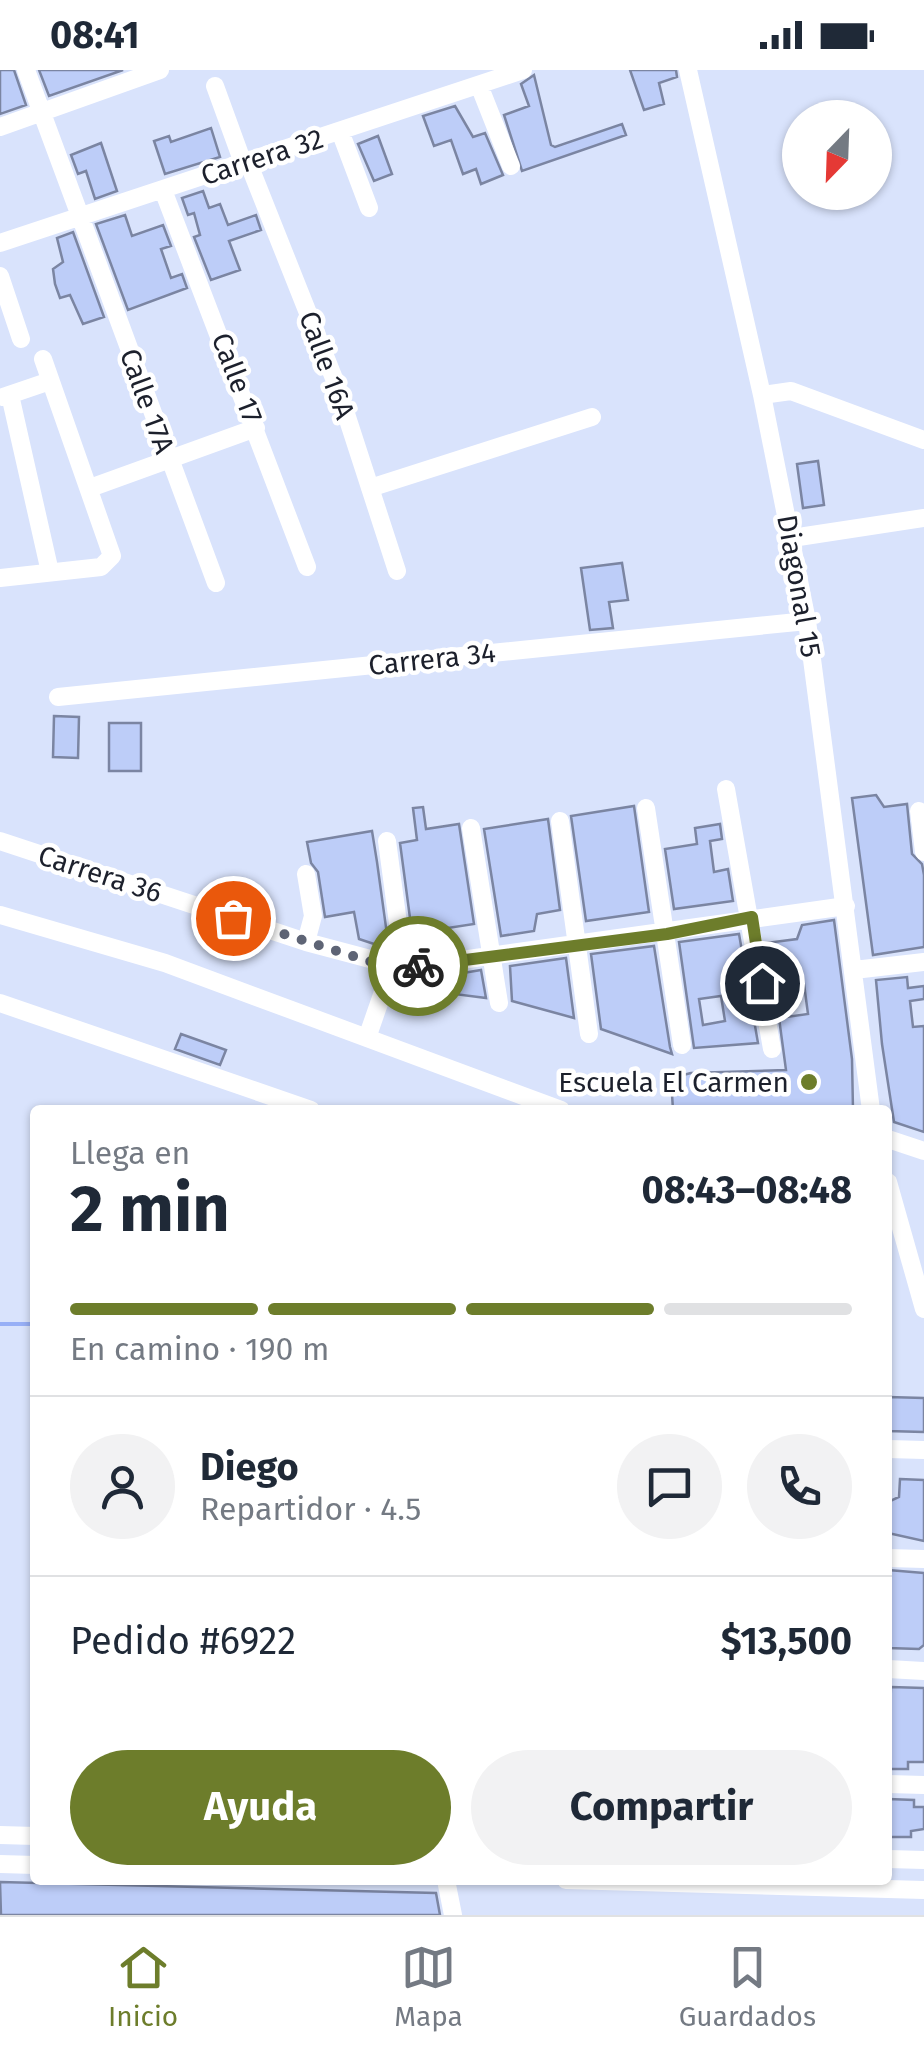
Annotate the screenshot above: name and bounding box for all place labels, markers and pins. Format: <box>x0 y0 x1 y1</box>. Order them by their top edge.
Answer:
pin <box>191 876 276 961</box>
pin <box>720 941 805 1026</box>
place label: Escuela El Carmen <box>558 1066 789 1099</box>
marker: Escuela El Carmen <box>798 1071 820 1093</box>

